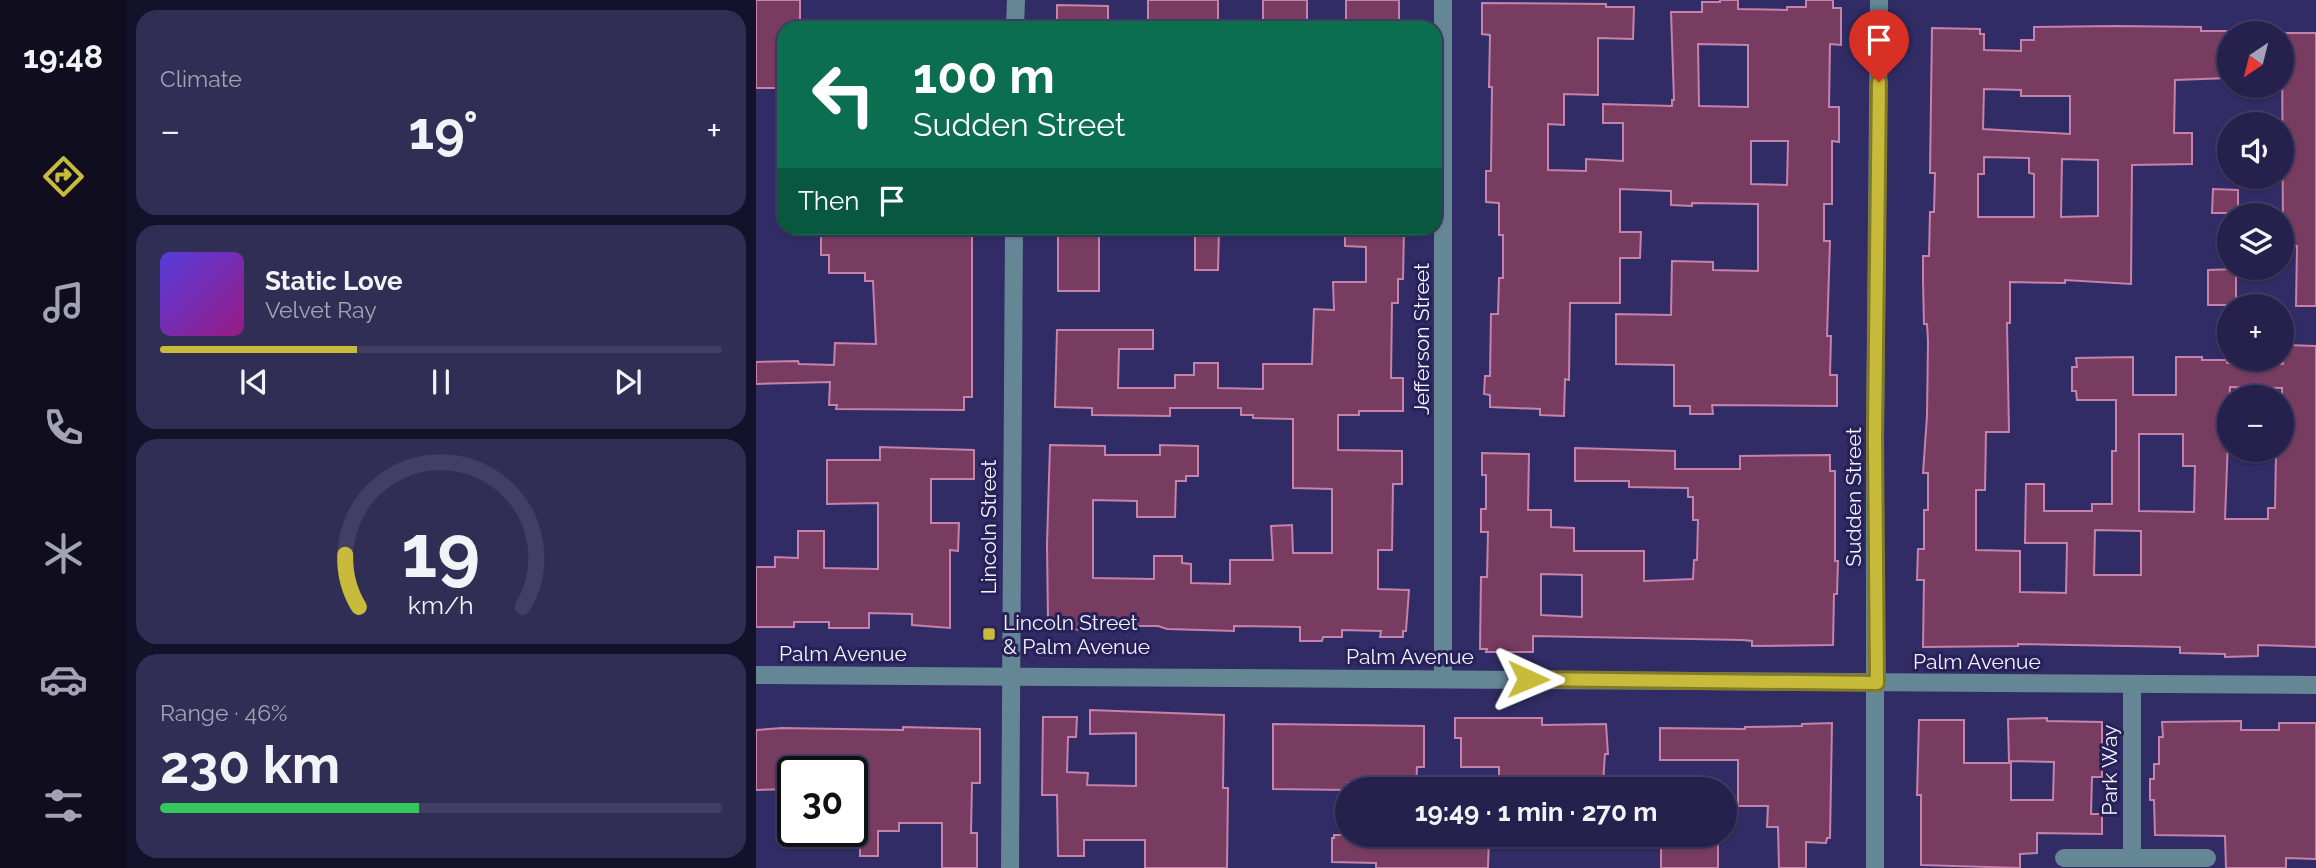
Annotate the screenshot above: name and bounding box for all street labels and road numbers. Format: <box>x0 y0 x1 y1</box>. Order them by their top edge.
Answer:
street label: Jefferson Street <box>1409 263 1434 415</box>
street label: Sudden Street <box>1841 427 1866 567</box>
street label: Lincoln Street <box>976 460 1001 594</box>
street label: Palm Avenue <box>779 641 907 666</box>
street label: Palm Avenue <box>1346 644 1474 669</box>
street label: Palm Avenue <box>1913 649 2041 674</box>
street label: Park Way <box>2097 725 2122 815</box>

